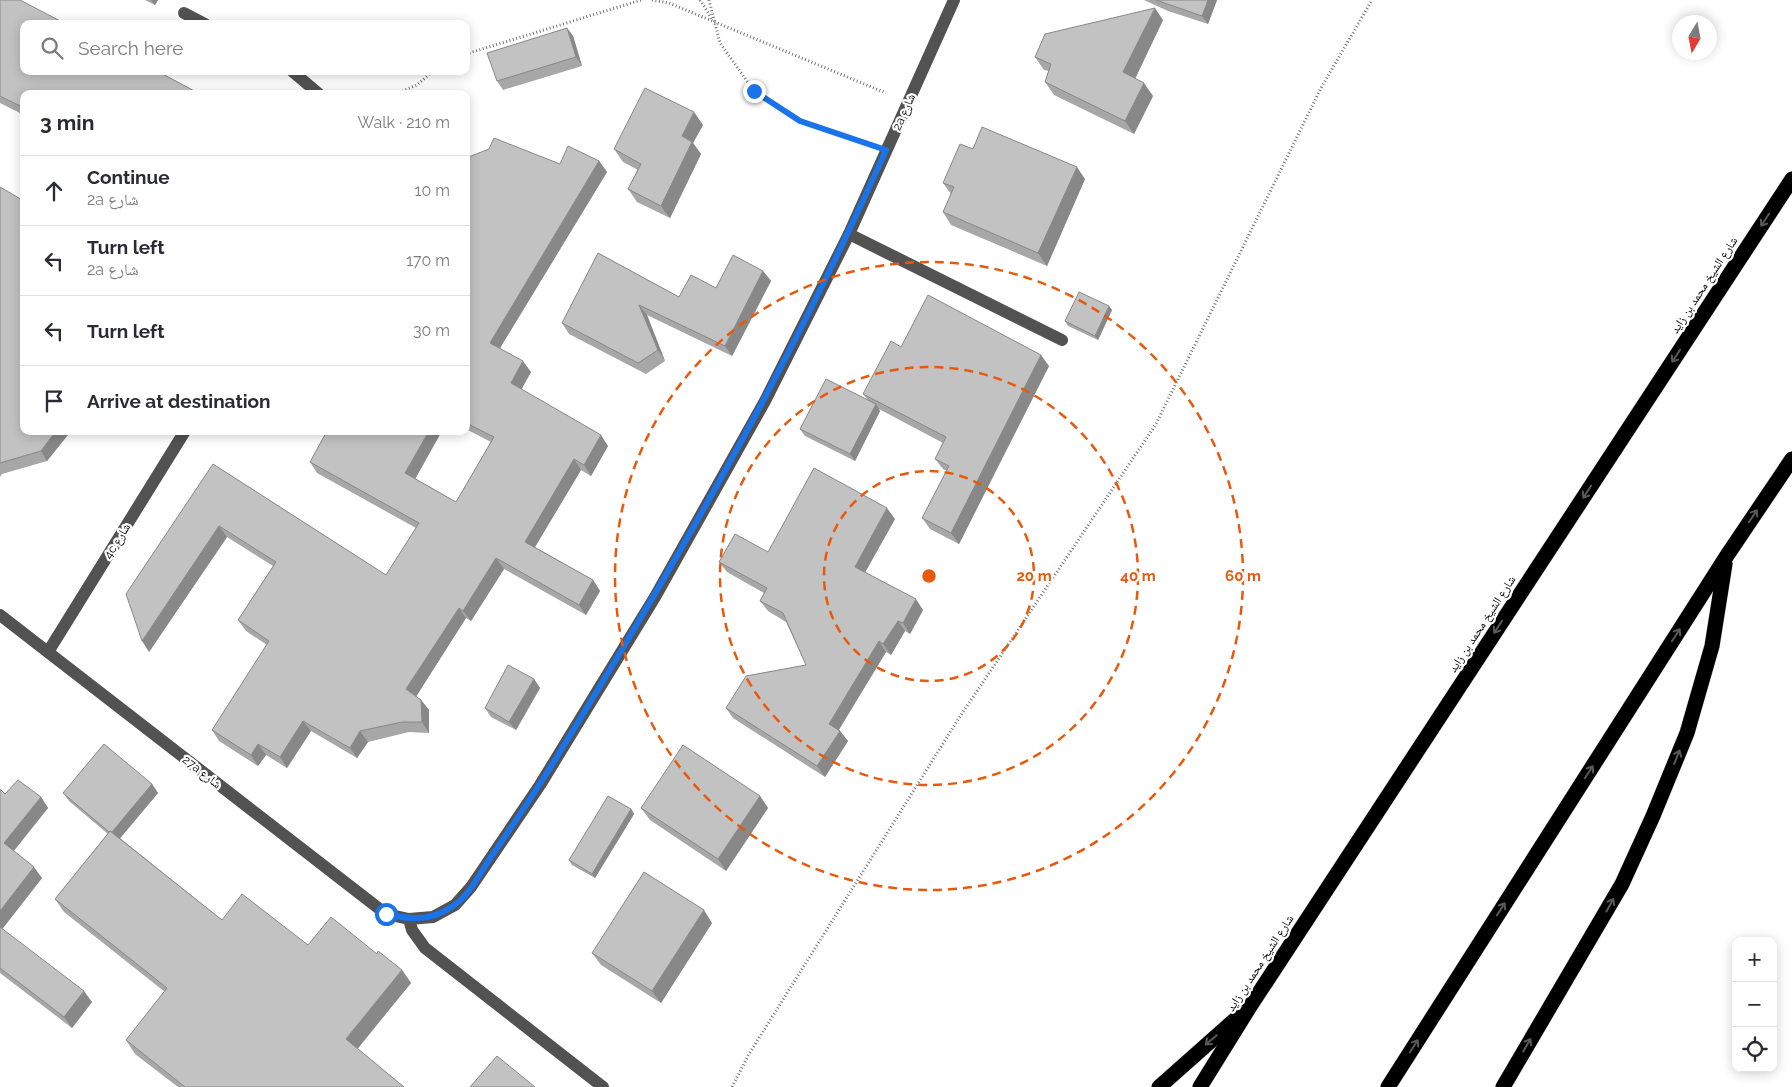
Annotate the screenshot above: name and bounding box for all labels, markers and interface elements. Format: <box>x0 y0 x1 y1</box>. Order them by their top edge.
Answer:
north arrow <box>1672 15 1717 60</box>
search box <box>20 20 470 75</box>
icon: search <box>38 34 66 62</box>
text: Search here <box>78 37 184 59</box>
route end <box>743 80 766 103</box>
street label: 2a شارع <box>890 91 919 133</box>
text: 3 min <box>40 110 94 135</box>
text: Walk · 210 m <box>358 113 450 132</box>
text: Continue <box>87 166 170 188</box>
icon: ahead <box>40 177 68 205</box>
text: 10 m <box>415 181 450 200</box>
text: 2a شارع <box>87 190 139 209</box>
one-way arrow <box>1760 212 1770 226</box>
street label: شارع الشيخ محمد بن زايد <box>1668 234 1741 337</box>
text: Turn left <box>87 236 164 258</box>
icon: left <box>40 247 68 275</box>
text: 170 m <box>406 251 450 270</box>
text: 2a شارع <box>87 260 139 279</box>
icon: left <box>40 317 68 345</box>
text: Turn left <box>87 320 164 342</box>
text: 30 m <box>413 321 450 340</box>
one-way arrow <box>1671 348 1681 362</box>
icon: arrive <box>40 387 68 415</box>
text: Arrive at destination <box>87 390 271 412</box>
one-way arrow <box>1582 484 1592 498</box>
one-way arrow <box>1749 510 1759 524</box>
street label: 4c شارع <box>101 521 134 562</box>
centre of rings <box>920 567 938 585</box>
text: 20 m <box>1016 567 1052 585</box>
text: 40 m <box>1120 567 1156 585</box>
text: 60 m <box>1225 567 1261 585</box>
street label: شارع الشيخ محمد بن زايد <box>1446 573 1519 676</box>
one-way arrow <box>1493 620 1503 634</box>
one-way arrow <box>1671 628 1682 642</box>
one-way arrow <box>1673 750 1683 765</box>
street label: 27a شارع <box>179 753 224 792</box>
one-way arrow <box>1584 765 1594 779</box>
one-way arrow <box>1605 897 1615 912</box>
one-way arrow <box>1496 902 1507 916</box>
route start <box>375 903 398 926</box>
street label: شارع الشيخ محمد بن زايد <box>1224 912 1297 1015</box>
map controls <box>1732 937 1777 1072</box>
button: + <box>1732 937 1777 982</box>
button: − <box>1732 982 1777 1027</box>
button: locate <box>1732 1027 1777 1072</box>
one-way arrow <box>1205 1034 1218 1045</box>
one-way arrow <box>1523 1038 1533 1052</box>
one-way arrow <box>1409 1039 1419 1053</box>

